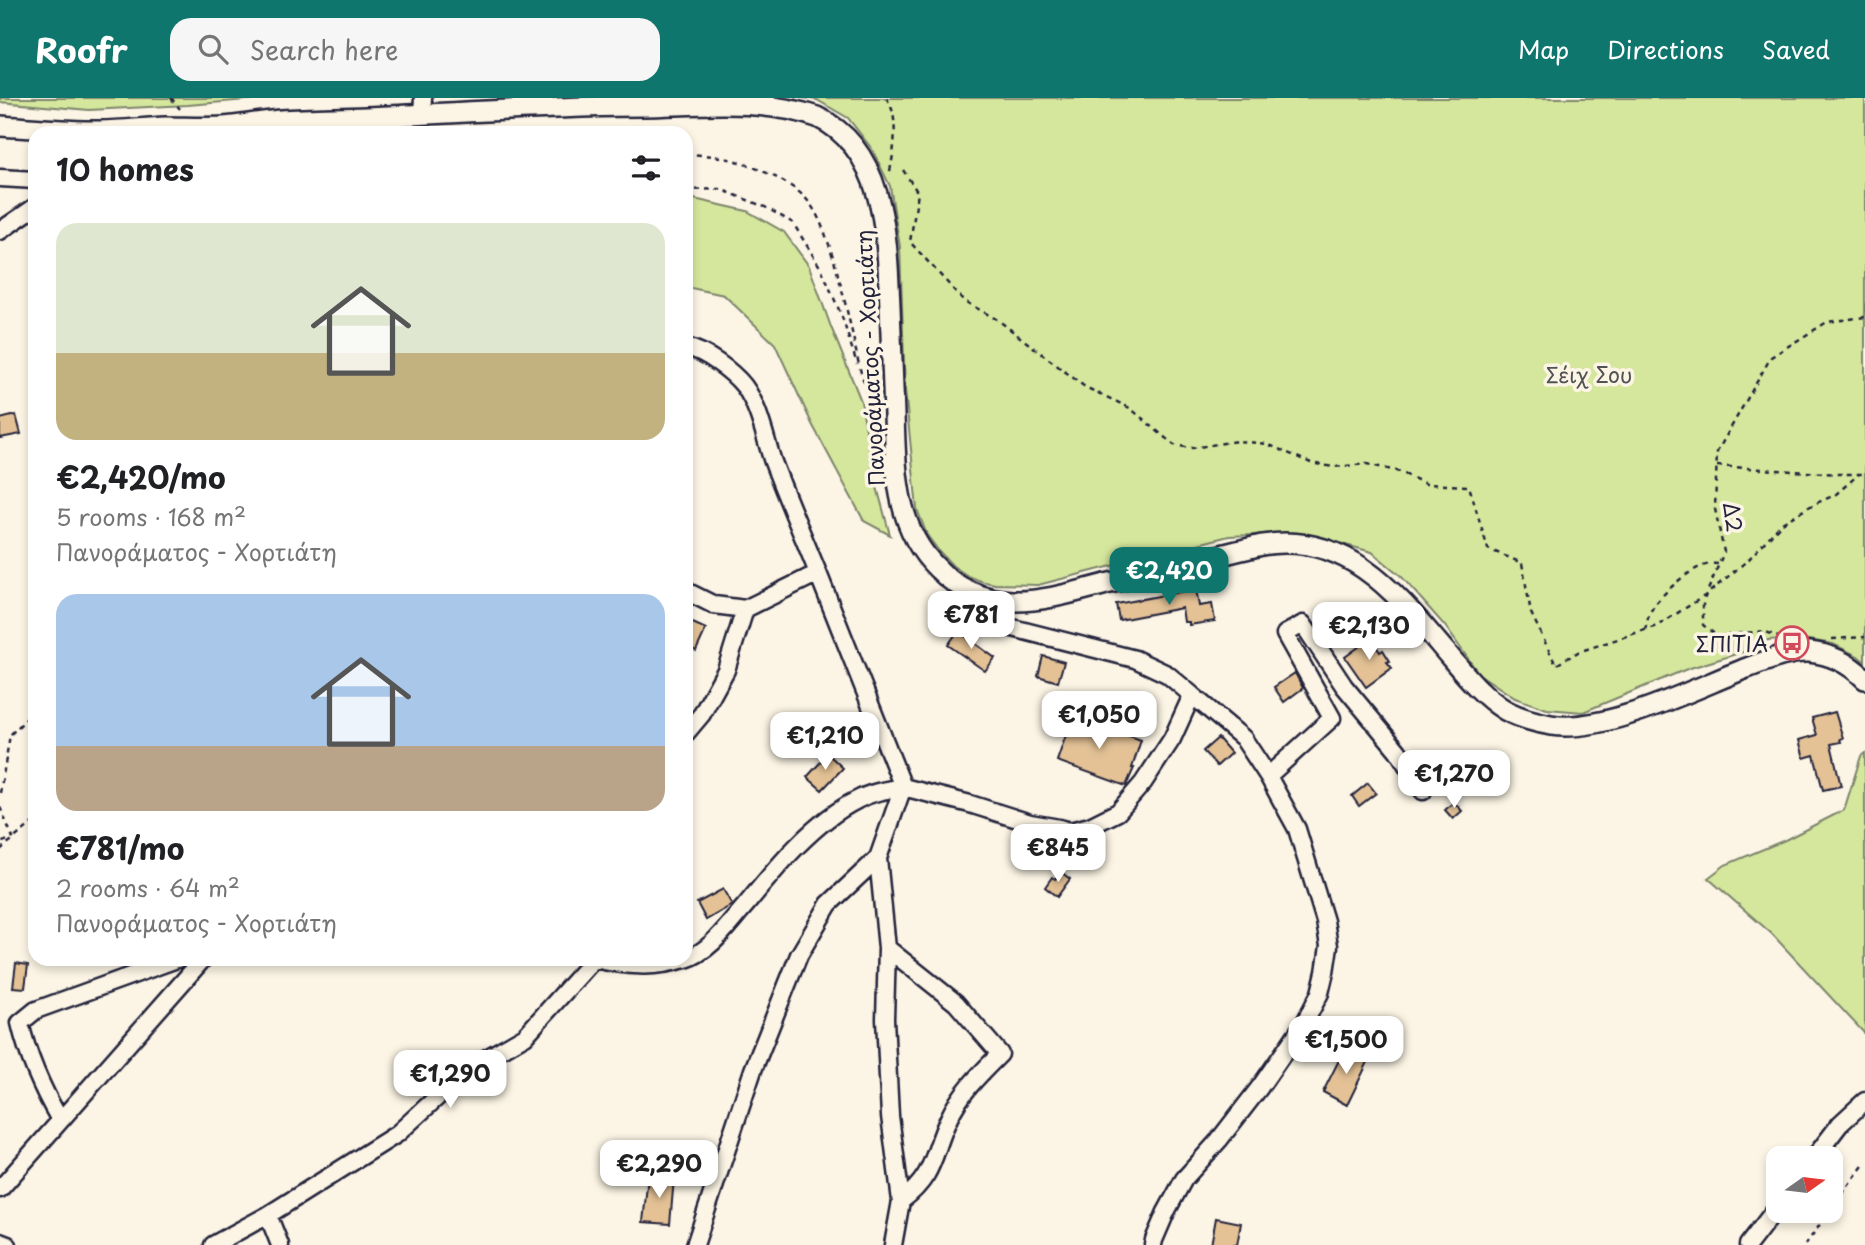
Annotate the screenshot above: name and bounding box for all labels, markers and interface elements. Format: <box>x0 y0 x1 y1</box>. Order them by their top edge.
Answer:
search box <box>170 18 660 81</box>
text: Roofr <box>35 24 128 74</box>
icon: search <box>194 30 232 68</box>
text: Search here <box>250 30 398 69</box>
text: Map <box>1518 31 1569 67</box>
text: Directions <box>1607 31 1724 67</box>
text: Saved <box>1762 31 1830 67</box>
text: 10 homes <box>56 146 194 191</box>
icon: filters <box>627 149 665 187</box>
street label: Πανοράματος - Χορτιάτη <box>846 229 892 487</box>
icon: home <box>298 268 424 394</box>
park label: Σέιχ Σου <box>1546 358 1632 390</box>
text: €2,420/mo <box>56 454 226 499</box>
text: 5 rooms · 168 m² <box>56 499 246 534</box>
street label: Δ2 <box>1716 500 1752 534</box>
text: Πανοράματος - Χορτιάτη <box>56 534 337 569</box>
pin: €2,420 <box>1112 547 1226 607</box>
text: €2,420 <box>1126 552 1212 587</box>
pin: €781 <box>930 592 1012 651</box>
text: €781 <box>944 596 998 631</box>
pin: €2,130 <box>1312 602 1426 662</box>
text: €2,130 <box>1328 607 1410 642</box>
bus stop icon: ΣΠΙΤΙΑ <box>1773 624 1811 662</box>
place label: ΣΠΙΤΙΑ <box>1696 627 1768 659</box>
icon: home <box>298 639 424 765</box>
pin: €1,050 <box>1042 692 1156 751</box>
text: €1,050 <box>1058 696 1140 731</box>
pin: €1,210 <box>768 712 882 772</box>
text: €1,210 <box>786 717 864 752</box>
pin: €1,270 <box>1397 750 1511 810</box>
text: €1,270 <box>1414 755 1494 790</box>
pin: €845 <box>1017 824 1099 884</box>
text: €781/mo <box>56 825 184 870</box>
text: €845 <box>1027 829 1089 864</box>
text: 2 rooms · 64 m² <box>56 870 240 905</box>
text: Πανοράματος - Χορτιάτη <box>56 905 337 940</box>
pin: €1,500 <box>1289 1016 1403 1076</box>
text: €1,500 <box>1304 1021 1388 1056</box>
pin: €1,290 <box>393 1051 507 1110</box>
text: €1,290 <box>410 1055 490 1090</box>
pin: €2,290 <box>602 1140 716 1200</box>
text: €2,290 <box>616 1145 702 1180</box>
north arrow <box>1766 1146 1843 1223</box>
map controls <box>1766 1146 1843 1223</box>

